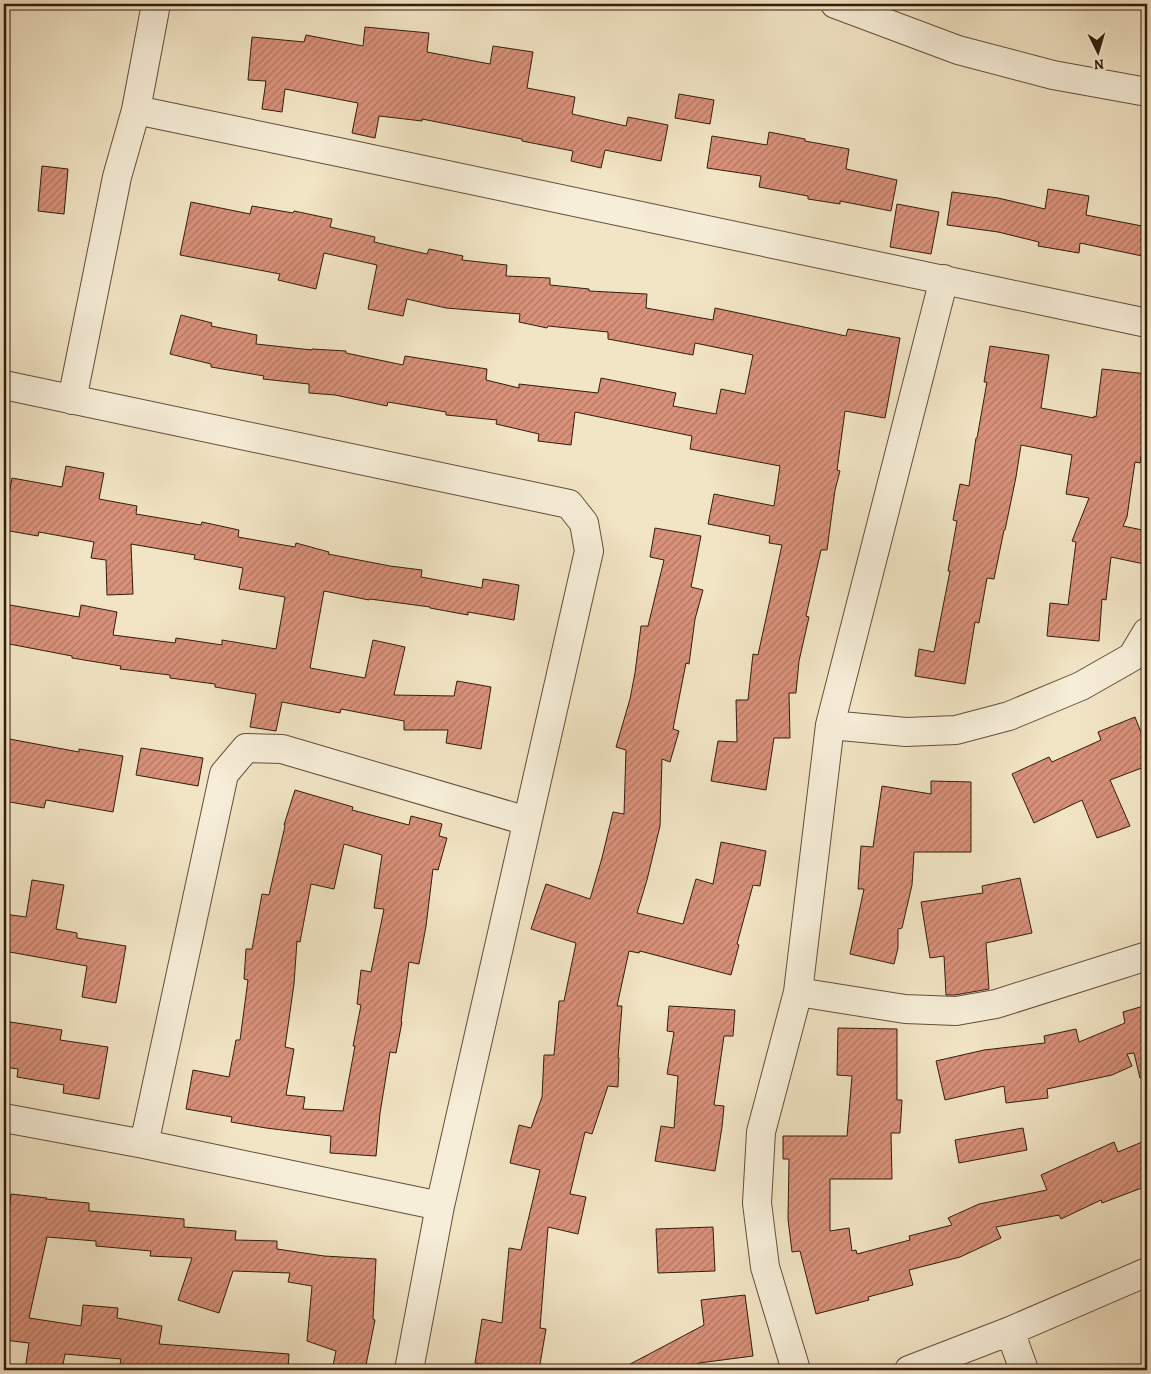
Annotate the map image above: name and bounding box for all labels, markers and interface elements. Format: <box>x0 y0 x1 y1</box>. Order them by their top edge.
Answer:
north arrow <box>1074 28 1124 78</box>
text: N <box>1093 55 1105 74</box>

